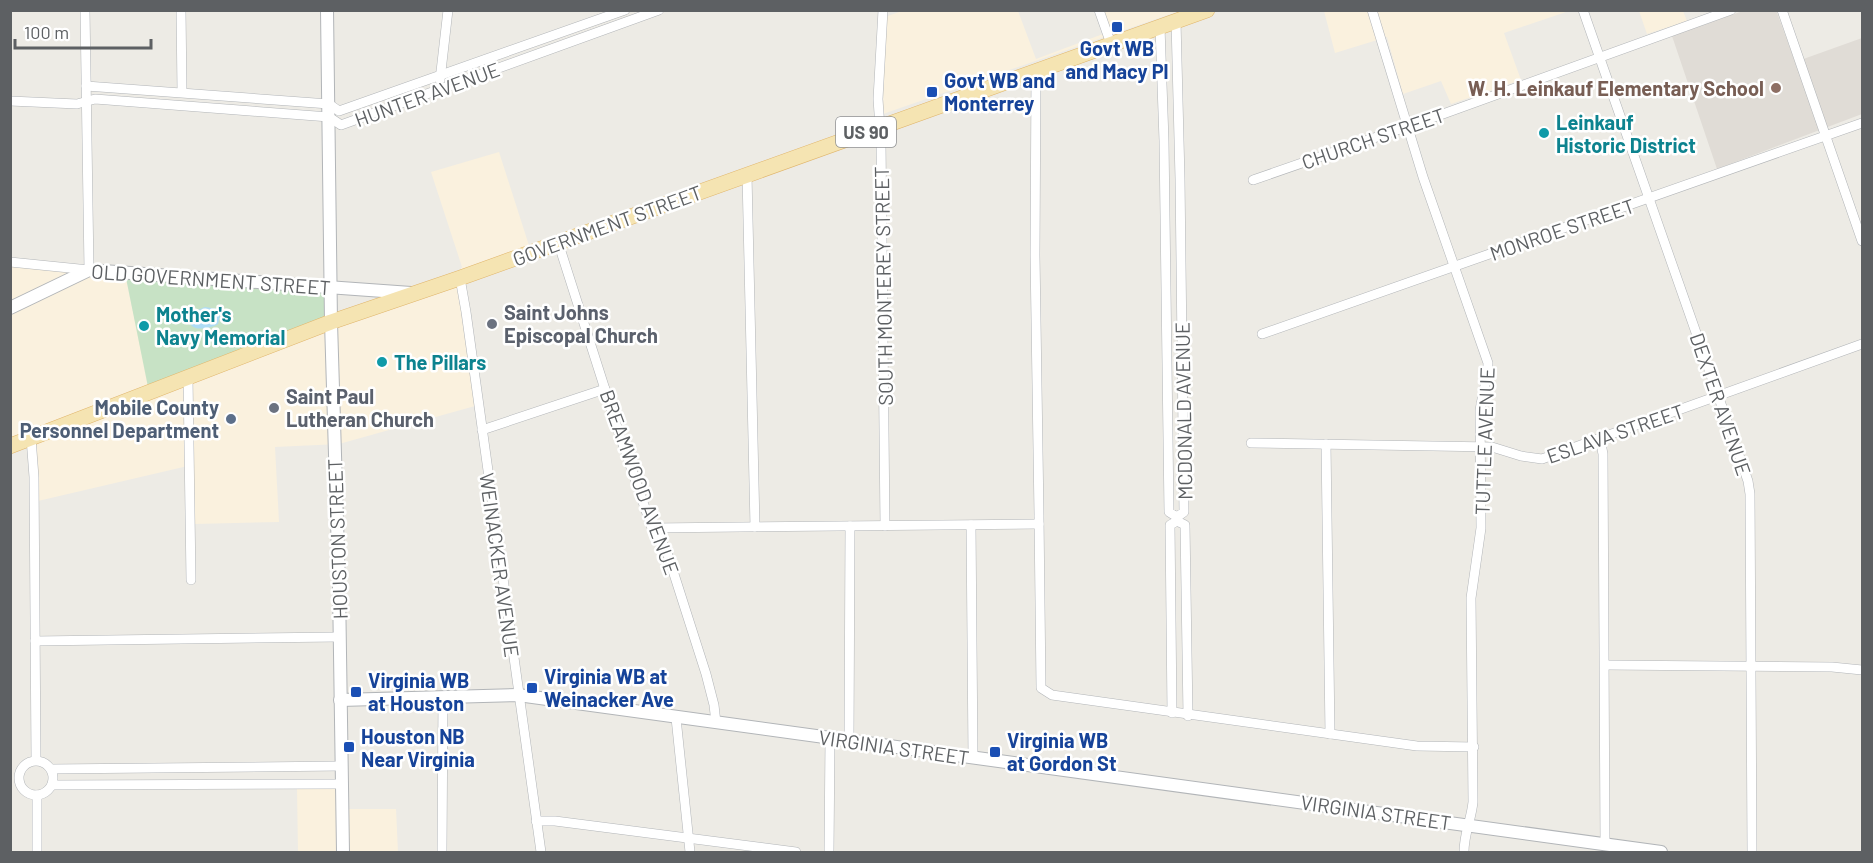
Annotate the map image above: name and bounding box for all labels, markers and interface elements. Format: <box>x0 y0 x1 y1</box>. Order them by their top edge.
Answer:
scale bar <box>15 12 152 50</box>
marker: Govt WB and Macy Pl <box>1110 20 1124 34</box>
text: 100 m <box>24 21 69 43</box>
place label: Govt WB and Macy Pl <box>1066 36 1169 83</box>
street label: HUNTER AVENUE <box>351 57 503 131</box>
place label: Govt WB and Monterrey <box>944 68 1055 115</box>
place label: W. H. Leinkauf Elementary School <box>1468 76 1764 100</box>
marker: W. H. Leinkauf Elementary School <box>1769 81 1783 95</box>
marker: Govt WB and Monterrey <box>925 85 939 99</box>
street label: CHURCH STREET <box>1298 102 1448 174</box>
place label: Leinkauf Historic District <box>1556 110 1696 157</box>
road number: US 90 <box>836 117 896 147</box>
marker: Leinkauf Historic District <box>1537 126 1551 140</box>
street label: SOUTH MONTEREY STREET <box>869 166 897 406</box>
street label: GOVERNMENT STREET <box>509 180 705 270</box>
street label: MONROE STREET <box>1486 193 1638 265</box>
street label: OLD GOVERNMENT STREET <box>91 259 331 299</box>
place label: Saint Johns Episcopal Church <box>504 300 658 347</box>
place label: Mother's Navy Memorial <box>156 302 285 349</box>
marker: Saint Johns Episcopal Church <box>485 317 499 331</box>
marker: Mother's Navy Memorial <box>137 319 151 333</box>
street label: MCDONALD AVENUE <box>1169 322 1197 500</box>
street label: DEXTER AVENUE <box>1685 329 1757 479</box>
place label: The Pillars <box>394 350 486 374</box>
marker: The Pillars <box>375 355 389 369</box>
street label: TUTTLE AVENUE <box>1469 367 1499 515</box>
place label: Saint Paul Lutheran Church <box>286 384 434 431</box>
street label: BREAMWOOD AVENUE <box>595 386 685 578</box>
place label: Mobile County Personnel Department <box>20 395 219 442</box>
street label: ESLAVA STREET <box>1543 398 1687 468</box>
marker: Saint Paul Lutheran Church <box>267 401 281 415</box>
marker: Mobile County Personnel Department <box>224 412 238 426</box>
street label: HOUSTON STREET <box>322 458 352 620</box>
street label: WEINACKER AVENUE <box>475 471 525 659</box>
place label: Virginia WB at Weinacker Ave <box>544 664 674 711</box>
place label: Virginia WB at Houston <box>368 668 469 715</box>
marker: Virginia WB at Weinacker Ave <box>525 681 539 695</box>
marker: Virginia WB at Houston <box>349 685 363 699</box>
place label: Houston NB Near Virginia <box>361 724 475 771</box>
street label: VIRGINIA STREET <box>817 725 971 769</box>
place label: Virginia WB at Gordon St <box>1007 728 1117 775</box>
marker: Houston NB Near Virginia <box>342 740 356 754</box>
marker: Virginia WB at Gordon St <box>988 745 1002 759</box>
street label: VIRGINIA STREET <box>1299 790 1453 834</box>

